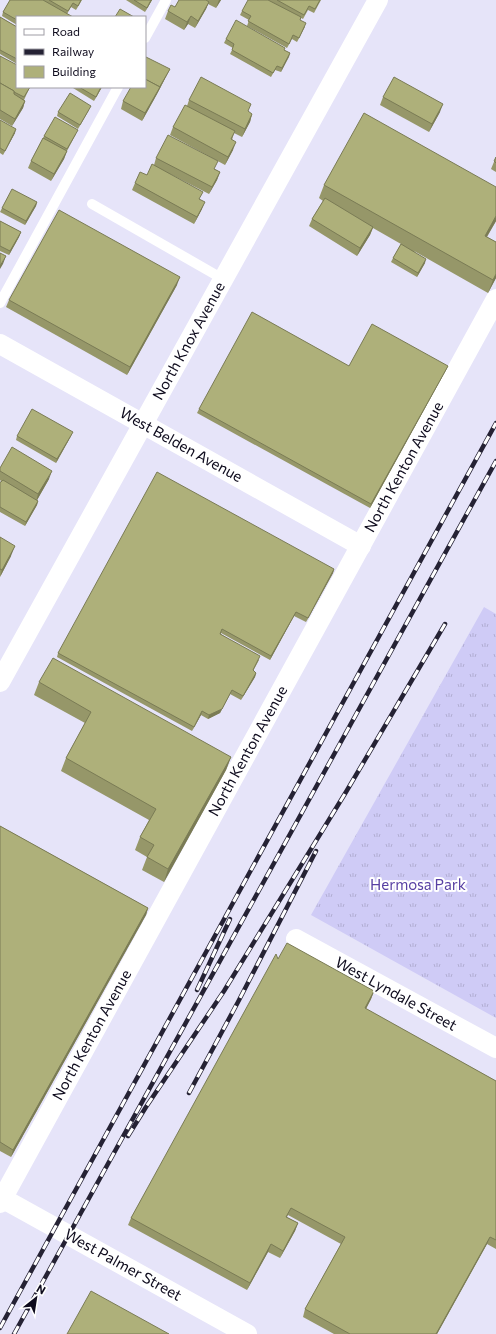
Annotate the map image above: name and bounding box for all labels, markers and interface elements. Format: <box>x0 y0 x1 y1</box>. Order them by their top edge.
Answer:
legend <box>16 16 146 88</box>
text: Road <box>52 24 80 38</box>
text: Railway <box>52 44 94 58</box>
text: Building <box>52 64 96 78</box>
street label: North Knox Avenue <box>148 278 228 403</box>
street label: North Kenton Avenue <box>360 398 447 535</box>
street label: West Belden Avenue <box>117 403 246 485</box>
street label: North Kenton Avenue <box>204 682 291 819</box>
park label: Hermosa Park <box>370 875 466 893</box>
street label: West Lyndale Street <box>333 952 460 1034</box>
street label: North Kenton Avenue <box>48 966 135 1103</box>
street label: West Palmer Street <box>62 1224 185 1304</box>
north arrow <box>16 1278 56 1318</box>
text: N <box>34 1281 48 1297</box>

